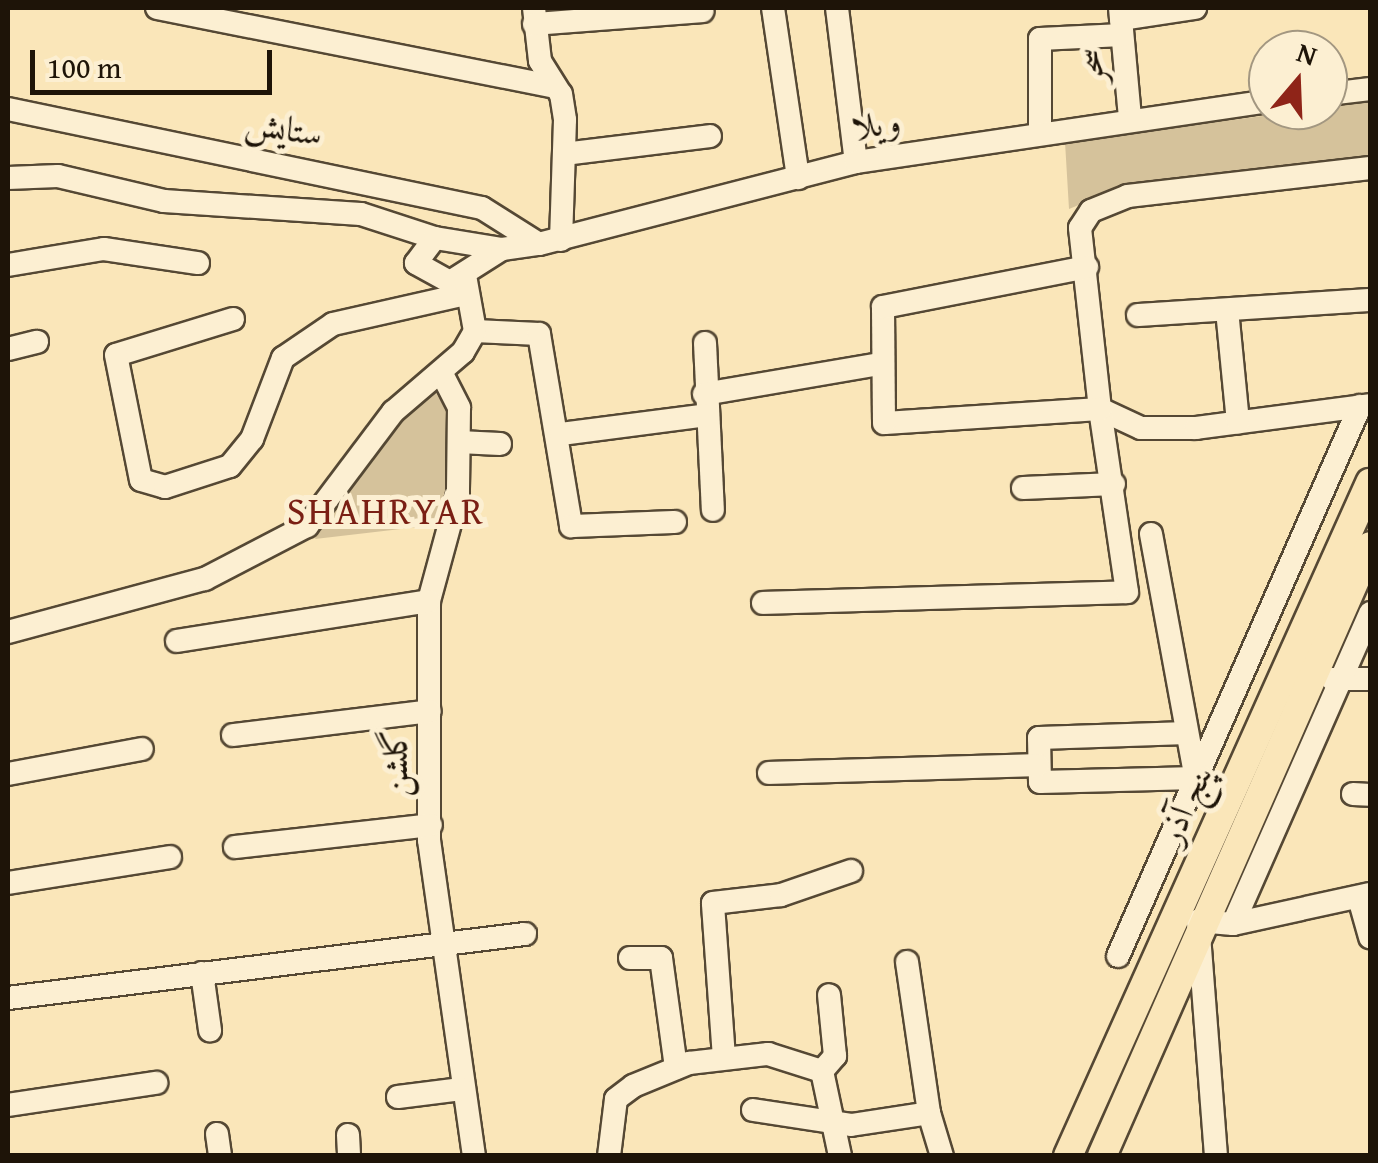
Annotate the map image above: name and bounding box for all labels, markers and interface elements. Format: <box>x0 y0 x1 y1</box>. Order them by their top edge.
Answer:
scale bar <box>35 30 278 92</box>
north arrow <box>1248 30 1348 130</box>
text: N <box>1292 31 1323 75</box>
text: 100 m <box>47 45 121 89</box>
street label: سحر <box>1067 46 1113 86</box>
street label: ویلا <box>848 99 904 149</box>
street label: ستایش <box>242 101 326 155</box>
district label: SHAHRYAR <box>287 488 485 534</box>
street label: گلشن <box>373 728 417 798</box>
street label: پنج آذر <box>1149 757 1221 851</box>

